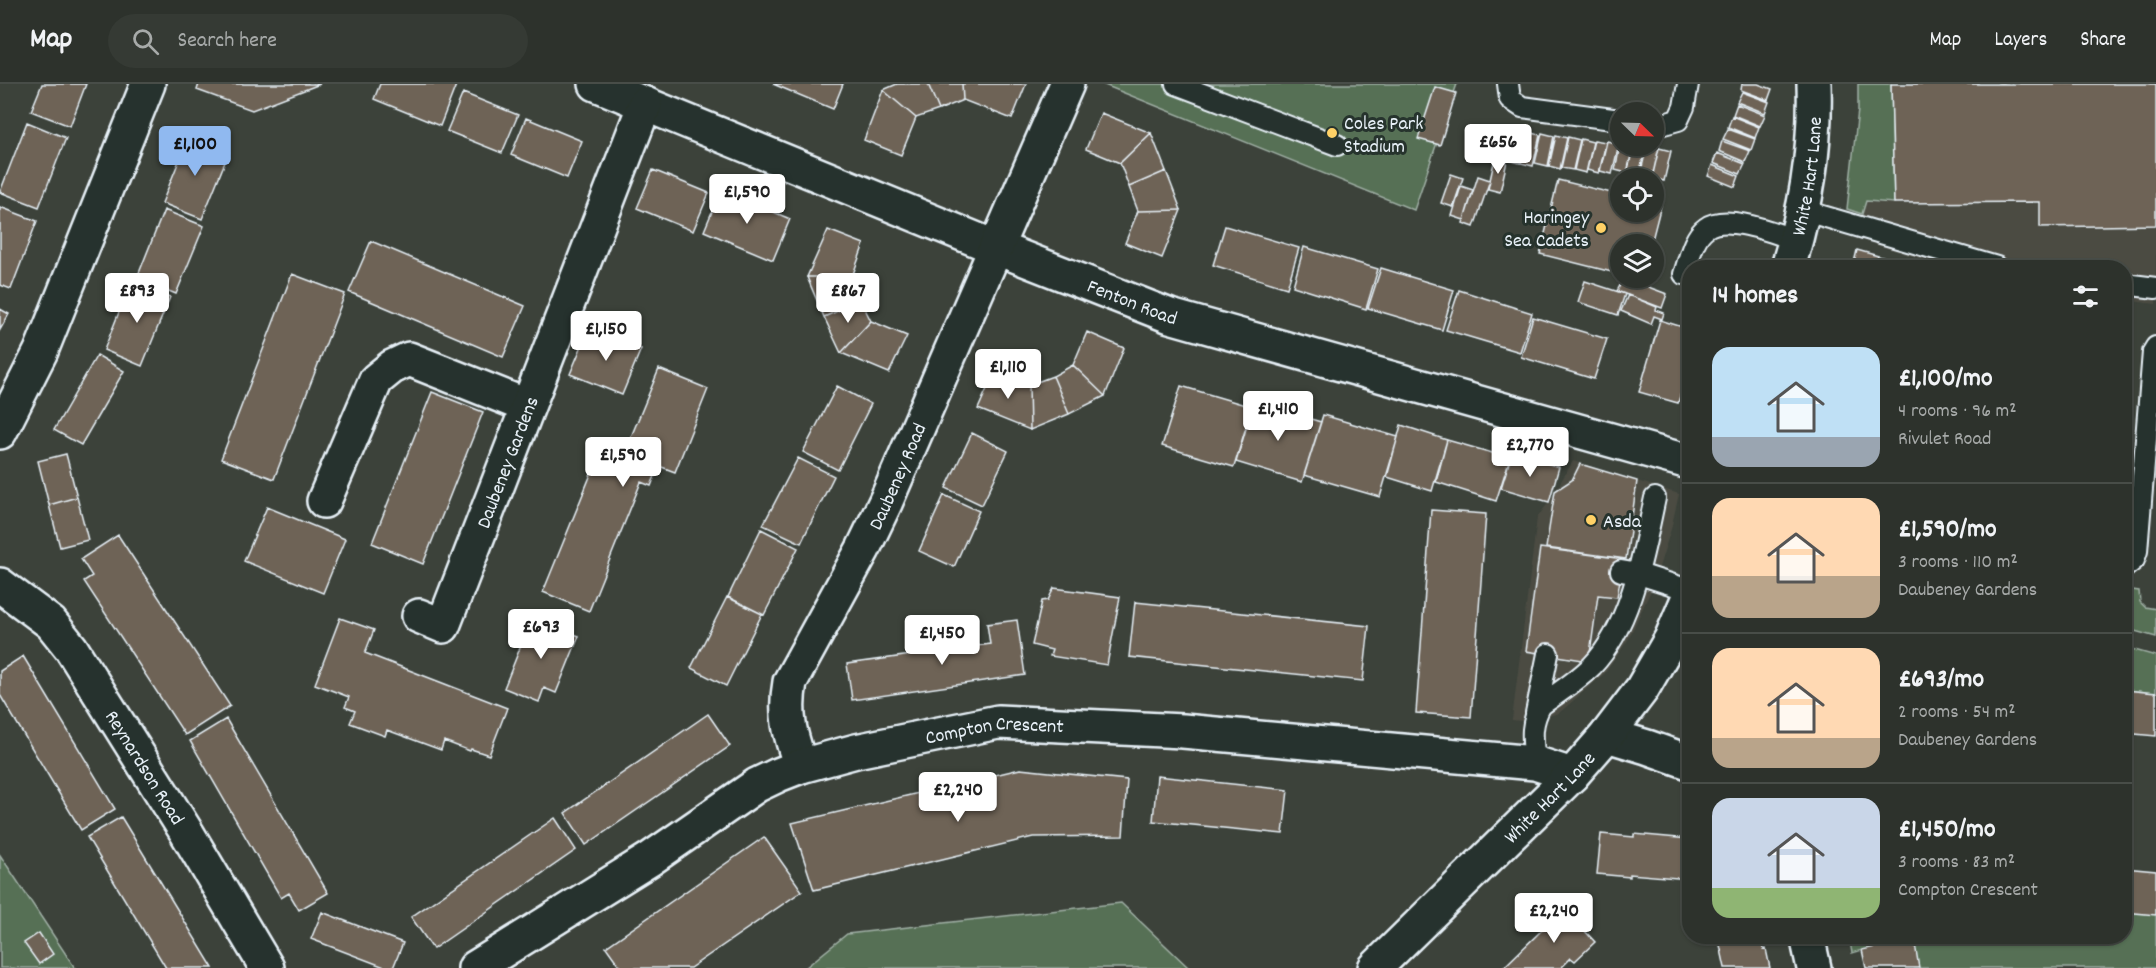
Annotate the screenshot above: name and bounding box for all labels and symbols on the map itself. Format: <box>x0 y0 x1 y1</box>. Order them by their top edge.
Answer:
north arrow <box>1610 102 1664 156</box>
place label: Coles Park Stadium <box>1344 111 1423 162</box>
street label: White Hart Lane <box>1786 116 1831 239</box>
pin: £656 <box>1462 124 1534 175</box>
pin: £1,100 <box>146 126 244 177</box>
marker: Coles Park Stadium <box>1325 126 1339 140</box>
pin: £1,590 <box>698 174 796 225</box>
place label: Haringey Sea Cadets <box>1504 205 1590 256</box>
marker: Haringey Sea Cadets <box>1594 221 1608 235</box>
pin: £893 <box>101 273 173 324</box>
pin: £867 <box>812 273 884 324</box>
street label: Fenton Road <box>1082 274 1180 334</box>
pin: £1,150 <box>557 311 655 362</box>
pin: £1,110 <box>959 349 1057 400</box>
pin: £1,410 <box>1229 391 1327 442</box>
street label: Daubeney Gardens <box>471 393 548 533</box>
street label: Daubeney Road <box>863 419 935 535</box>
pin: £2,770 <box>1481 427 1579 478</box>
pin: £1,590 <box>574 437 672 488</box>
place label: Asda <box>1603 509 1642 537</box>
marker: Asda <box>1584 513 1598 527</box>
pin: £693 <box>505 609 577 660</box>
pin: £1,450 <box>893 615 991 666</box>
street label: Reynardson Road <box>96 706 190 831</box>
street label: Compton Crescent <box>923 711 1064 753</box>
street label: White Hart Lane <box>1499 746 1603 851</box>
pin: £2,240 <box>909 772 1007 823</box>
pin: £2,240 <box>1505 893 1603 944</box>

